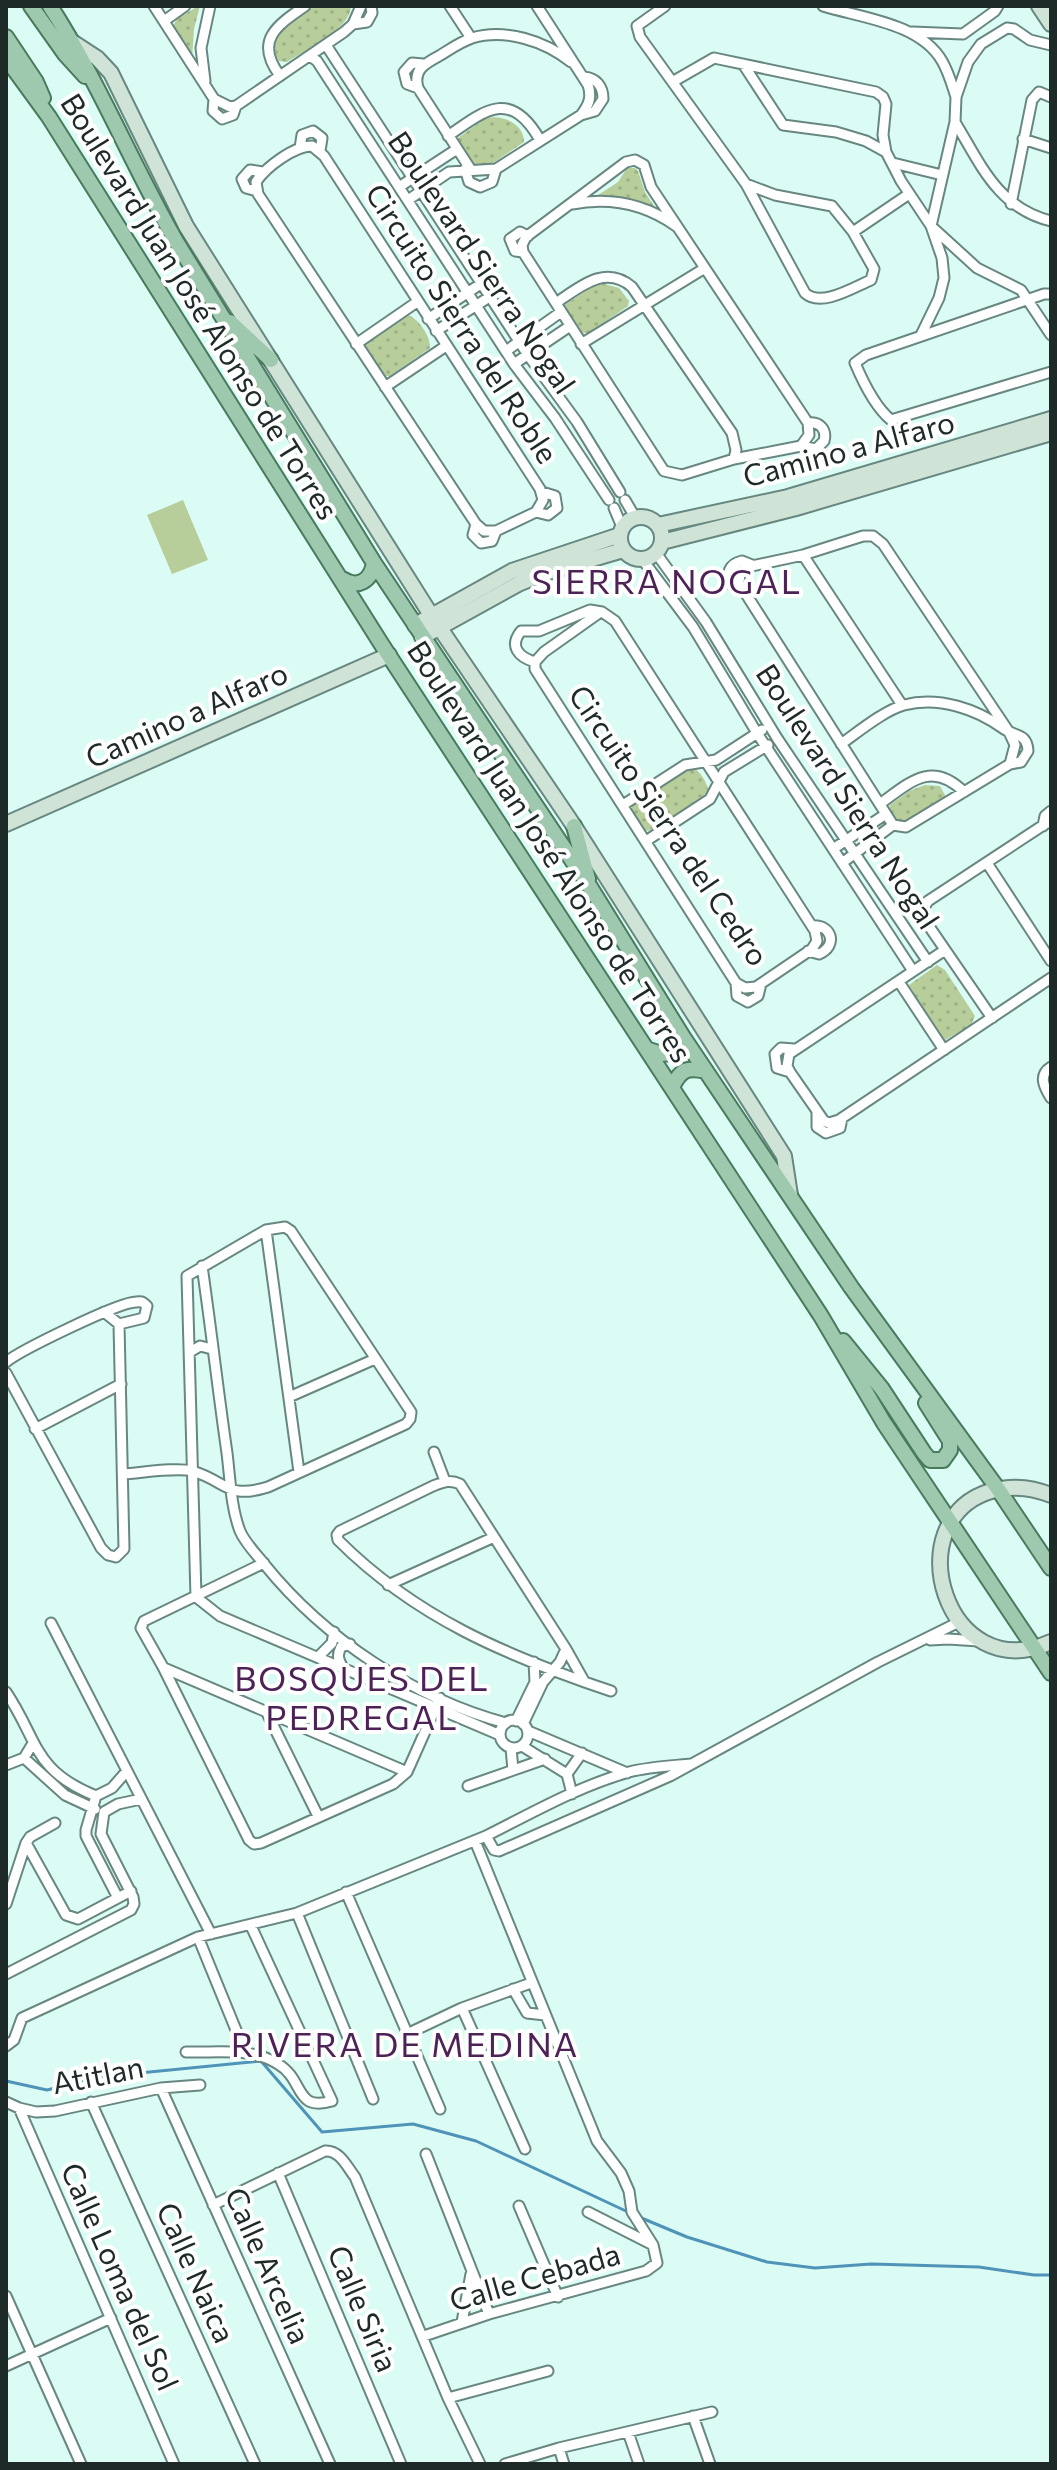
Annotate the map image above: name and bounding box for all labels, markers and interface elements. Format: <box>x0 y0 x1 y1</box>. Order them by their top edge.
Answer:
street label: Boulevard Juan José Alonso de Torres <box>54 86 348 526</box>
street label: Boulevard Sierra Nogal <box>381 123 585 400</box>
street label: Circuito Sierra del Roble <box>359 176 567 469</box>
street label: Camino a Alfaro <box>739 402 958 494</box>
district label: SIERRA NOGAL <box>532 559 802 601</box>
street label: Boulevard Juan José Alonso de Torres <box>401 633 702 1069</box>
street label: Camino a Alfaro <box>79 653 293 775</box>
street label: Boulevard Sierra Nogal <box>750 656 949 935</box>
street label: Circuito Sierra del Cedro <box>562 677 778 972</box>
district label: BOSQUES DEL PEDREGAL <box>234 1656 490 1737</box>
district label: RIVERA DE MEDINA <box>231 2022 579 2064</box>
street label: Atitlan <box>49 2047 146 2101</box>
street label: Calle Loma del Sol <box>54 2156 188 2396</box>
street label: Calle Arcelia <box>218 2181 320 2349</box>
street label: Calle Naica <box>150 2196 245 2348</box>
street label: Calle Cebada <box>445 2234 624 2318</box>
street label: Calle Siria <box>321 2239 407 2377</box>

